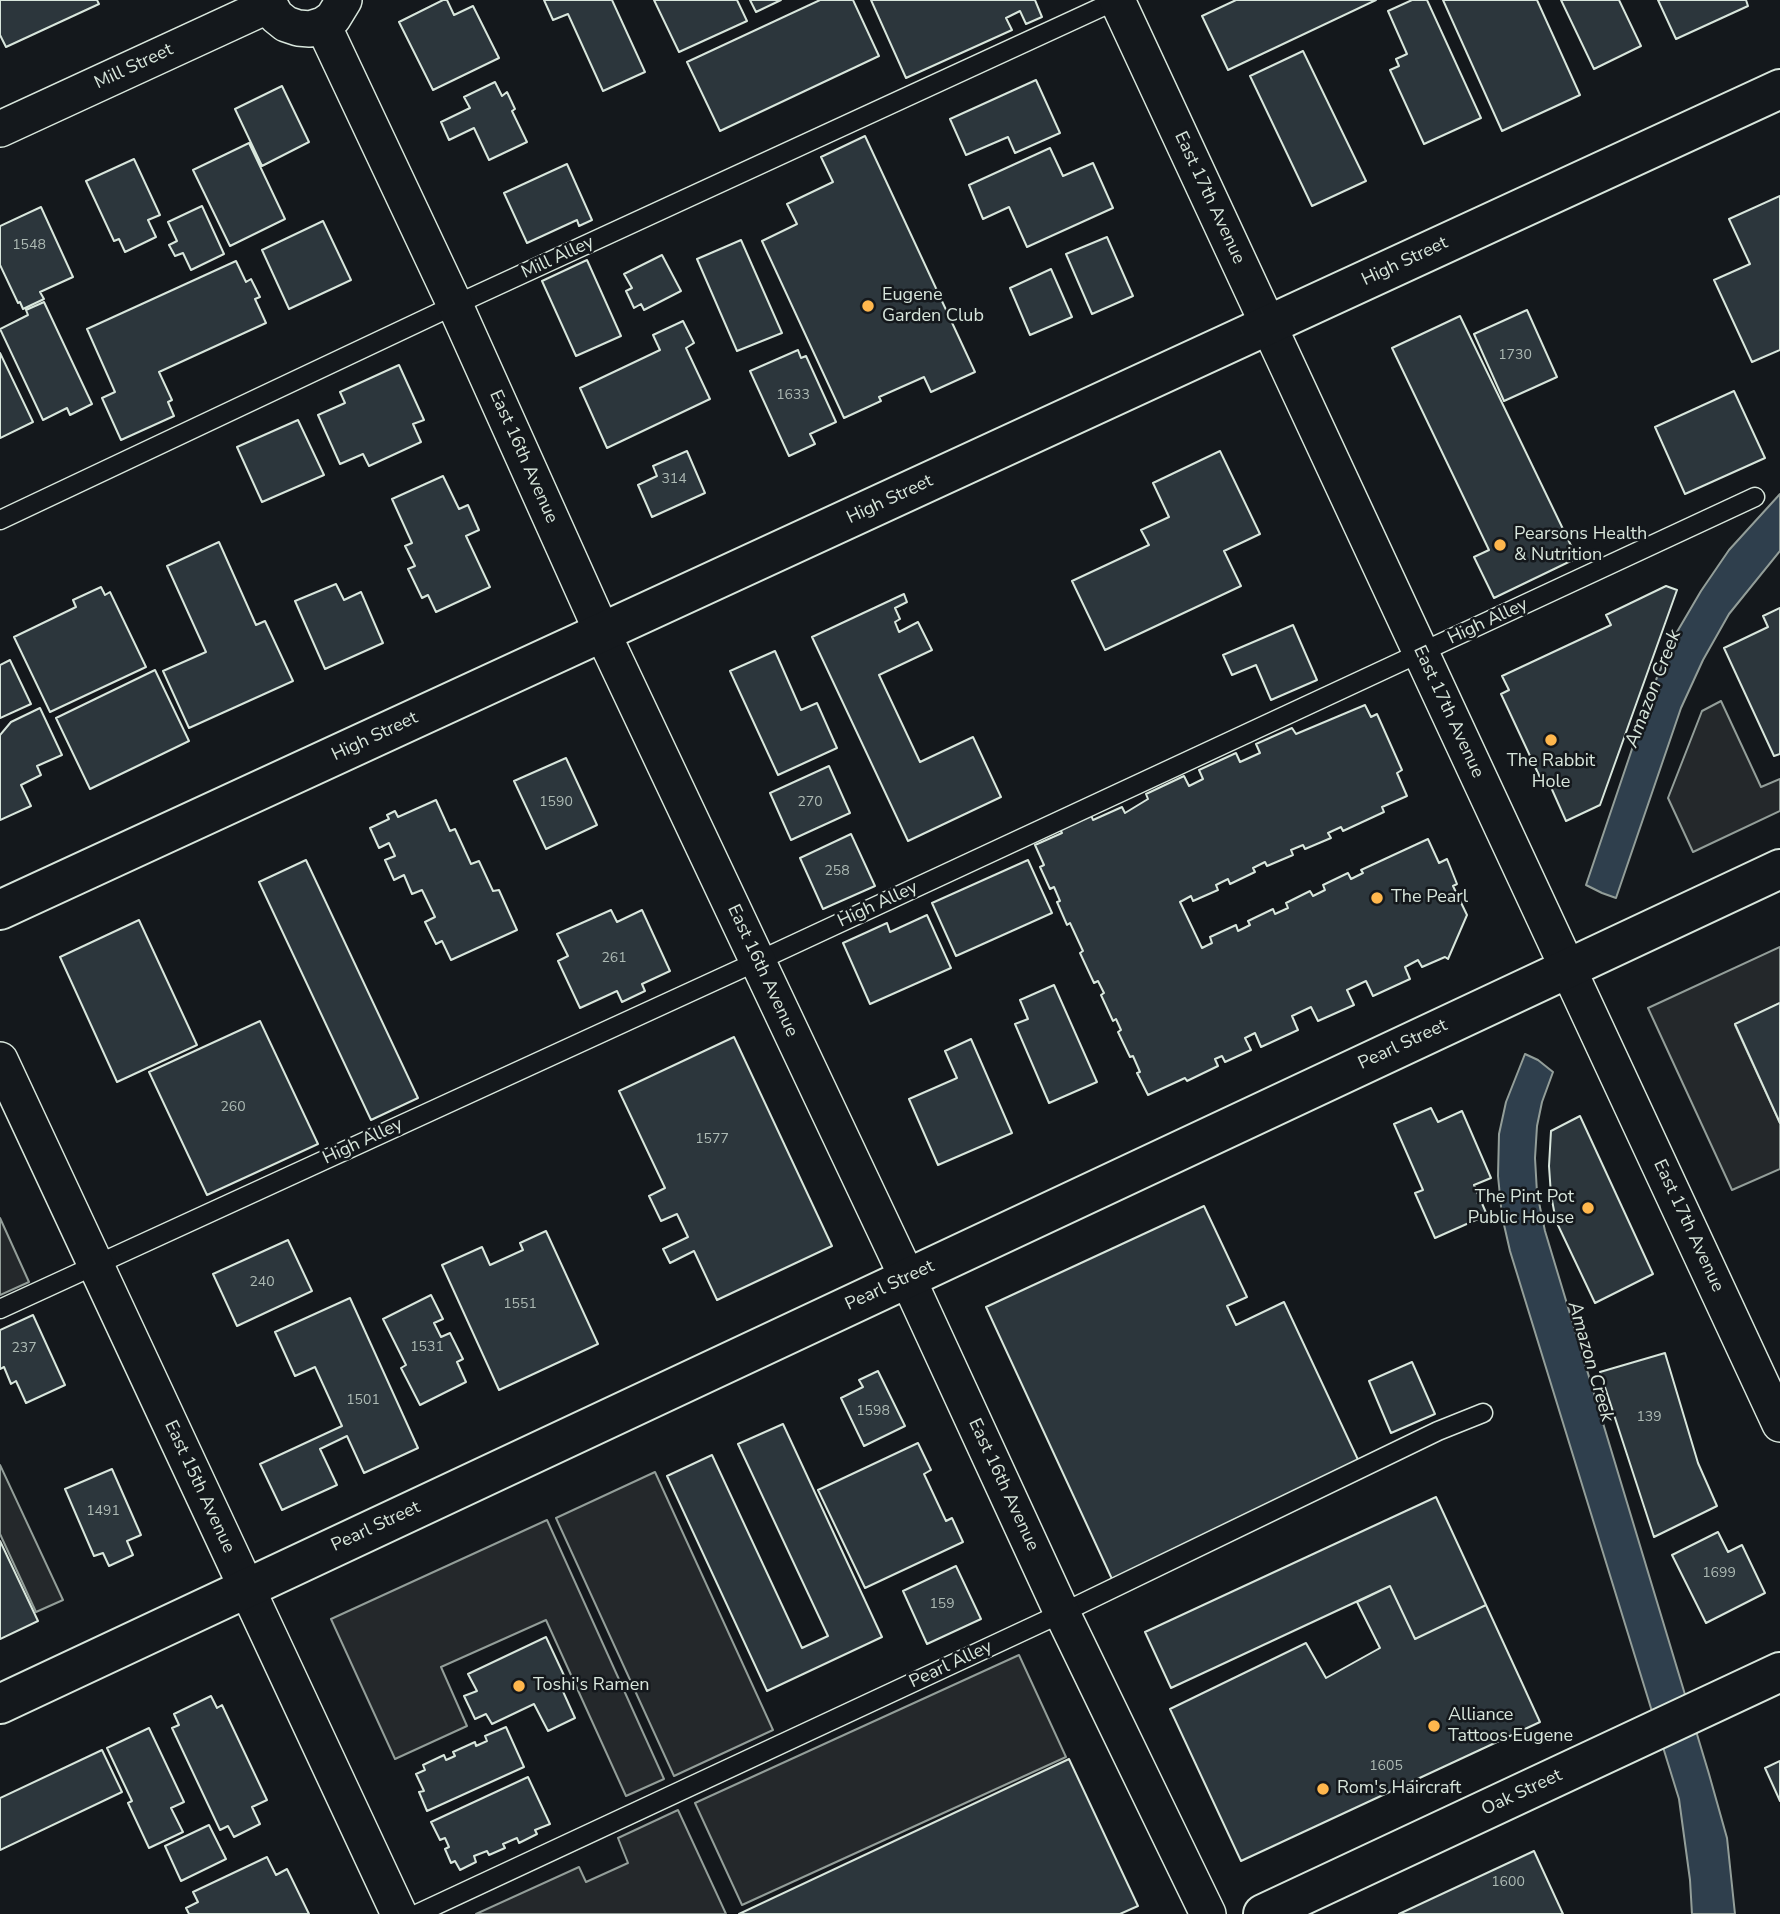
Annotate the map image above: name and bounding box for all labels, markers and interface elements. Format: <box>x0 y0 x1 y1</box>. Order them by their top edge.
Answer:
street label: Mill Street <box>91 39 177 95</box>
street label: East 17th Avenue <box>1169 128 1249 268</box>
street label: Mill Alley <box>518 232 598 284</box>
street label: High Street <box>1359 233 1451 291</box>
house number: 1548 <box>12 238 46 254</box>
place label: Eugene Garden Club <box>882 285 984 328</box>
marker: Eugene Garden Club <box>860 298 876 314</box>
house number: 1730 <box>1498 348 1532 364</box>
street label: East 16th Avenue <box>484 387 562 527</box>
house number: 1633 <box>776 388 810 404</box>
street label: High Street <box>844 471 936 529</box>
house number: 314 <box>661 472 687 488</box>
place label: Pearsons Health & Nutrition <box>1514 524 1647 566</box>
marker: Pearsons Health & Nutrition <box>1492 537 1508 553</box>
street label: High Alley <box>1445 594 1531 650</box>
water label: Amazon Creek <box>1621 627 1687 751</box>
street label: East 17th Avenue <box>1408 642 1488 782</box>
street label: High Street <box>329 708 421 766</box>
marker: The Rabbit Hole <box>1543 732 1559 748</box>
place label: The Rabbit Hole <box>1507 751 1595 794</box>
house number: 1590 <box>539 795 573 811</box>
house number: 270 <box>797 795 823 811</box>
house number: 258 <box>824 864 850 880</box>
street label: High Alley <box>835 877 921 933</box>
place label: The Pearl <box>1391 887 1468 909</box>
marker: The Pearl <box>1369 890 1385 906</box>
street label: East 16th Avenue <box>722 901 802 1041</box>
house number: 261 <box>601 951 627 967</box>
street label: Pearl Street <box>1355 1015 1451 1075</box>
house number: 260 <box>220 1100 246 1116</box>
street label: High Alley <box>320 1114 406 1170</box>
house number: 1577 <box>695 1132 729 1148</box>
street label: East 17th Avenue <box>1648 1156 1728 1296</box>
place label: The Pint Pot Public House <box>1468 1187 1574 1230</box>
marker: The Pint Pot Public House <box>1580 1200 1596 1216</box>
street label: Pearl Street <box>842 1256 938 1316</box>
house number: 240 <box>249 1275 275 1291</box>
house number: 1551 <box>503 1297 537 1313</box>
water label: Amazon Creek <box>1562 1299 1618 1425</box>
house number: 1531 <box>410 1340 444 1356</box>
house number: 237 <box>11 1341 37 1357</box>
house number: 1501 <box>346 1393 380 1409</box>
house number: 1598 <box>856 1404 890 1420</box>
house number: 139 <box>1636 1410 1662 1426</box>
street label: East 16th Avenue <box>963 1415 1043 1555</box>
street label: East 15th Avenue <box>159 1417 239 1557</box>
street label: Pearl Street <box>328 1497 424 1557</box>
house number: 1491 <box>86 1504 120 1520</box>
house number: 1699 <box>1702 1566 1736 1582</box>
house number: 159 <box>929 1597 955 1613</box>
street label: Pearl Alley <box>906 1636 996 1694</box>
place label: Toshi's Ramen <box>533 1675 650 1697</box>
marker: Toshi's Ramen <box>511 1678 527 1694</box>
place label: Alliance Tattoos Eugene <box>1448 1705 1573 1748</box>
marker: Alliance Tattoos Eugene <box>1426 1718 1442 1734</box>
house number: 1605 <box>1369 1759 1403 1775</box>
street label: Oak Street <box>1478 1765 1566 1821</box>
place label: Rom's Haircraft <box>1337 1778 1461 1800</box>
marker: Rom's Haircraft <box>1315 1781 1331 1797</box>
house number: 1600 <box>1491 1875 1525 1891</box>

